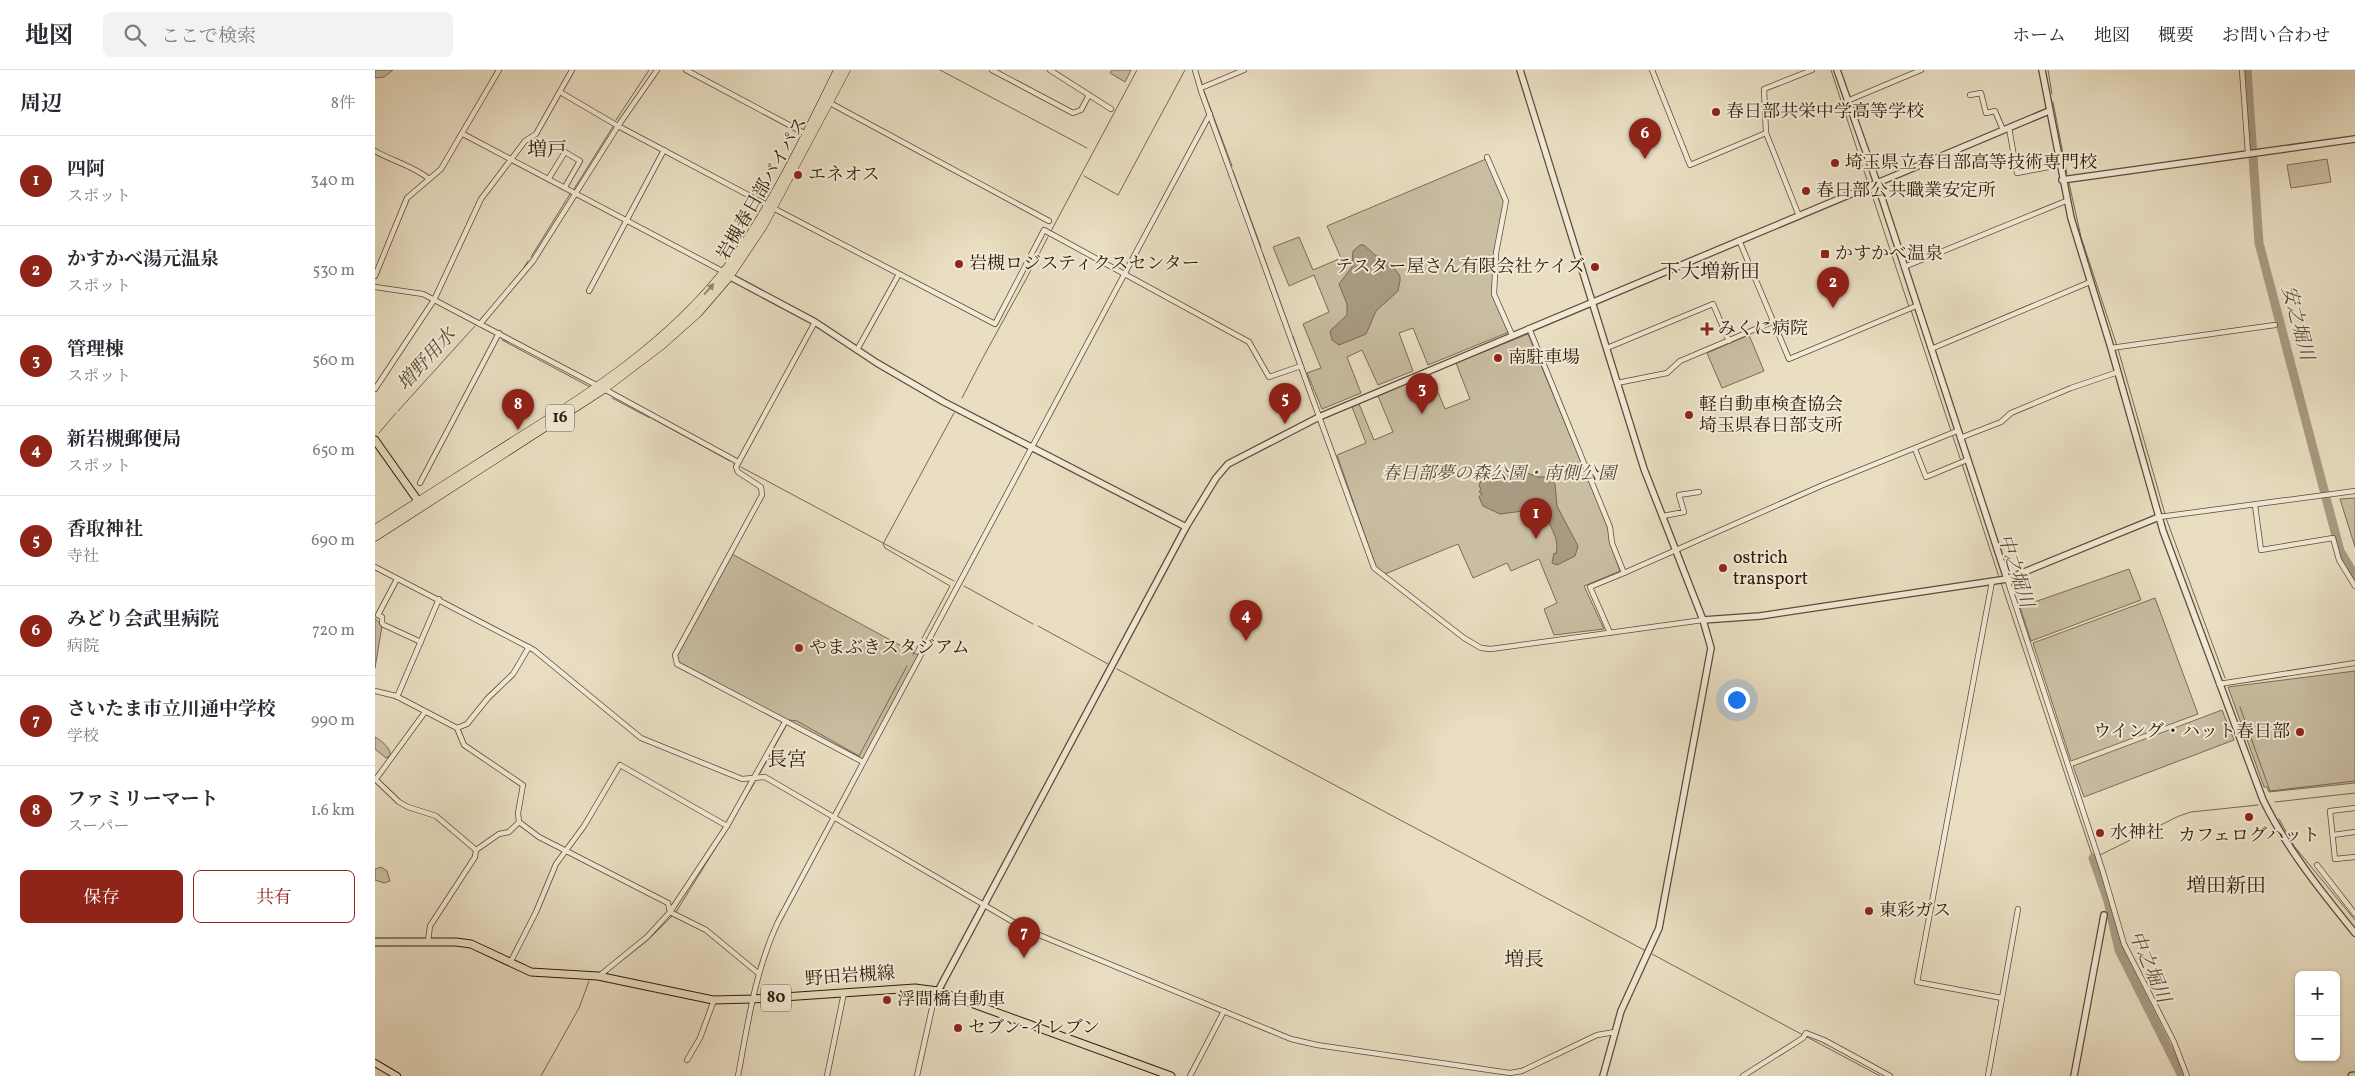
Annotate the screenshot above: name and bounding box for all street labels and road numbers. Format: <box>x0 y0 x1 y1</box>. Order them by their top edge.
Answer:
street label: 岩槻春日部バイパス <box>712 113 814 265</box>
road number: 16 <box>546 404 574 432</box>
street label: 野田岩槻線 <box>804 961 896 993</box>
road number: 80 <box>761 984 791 1011</box>

